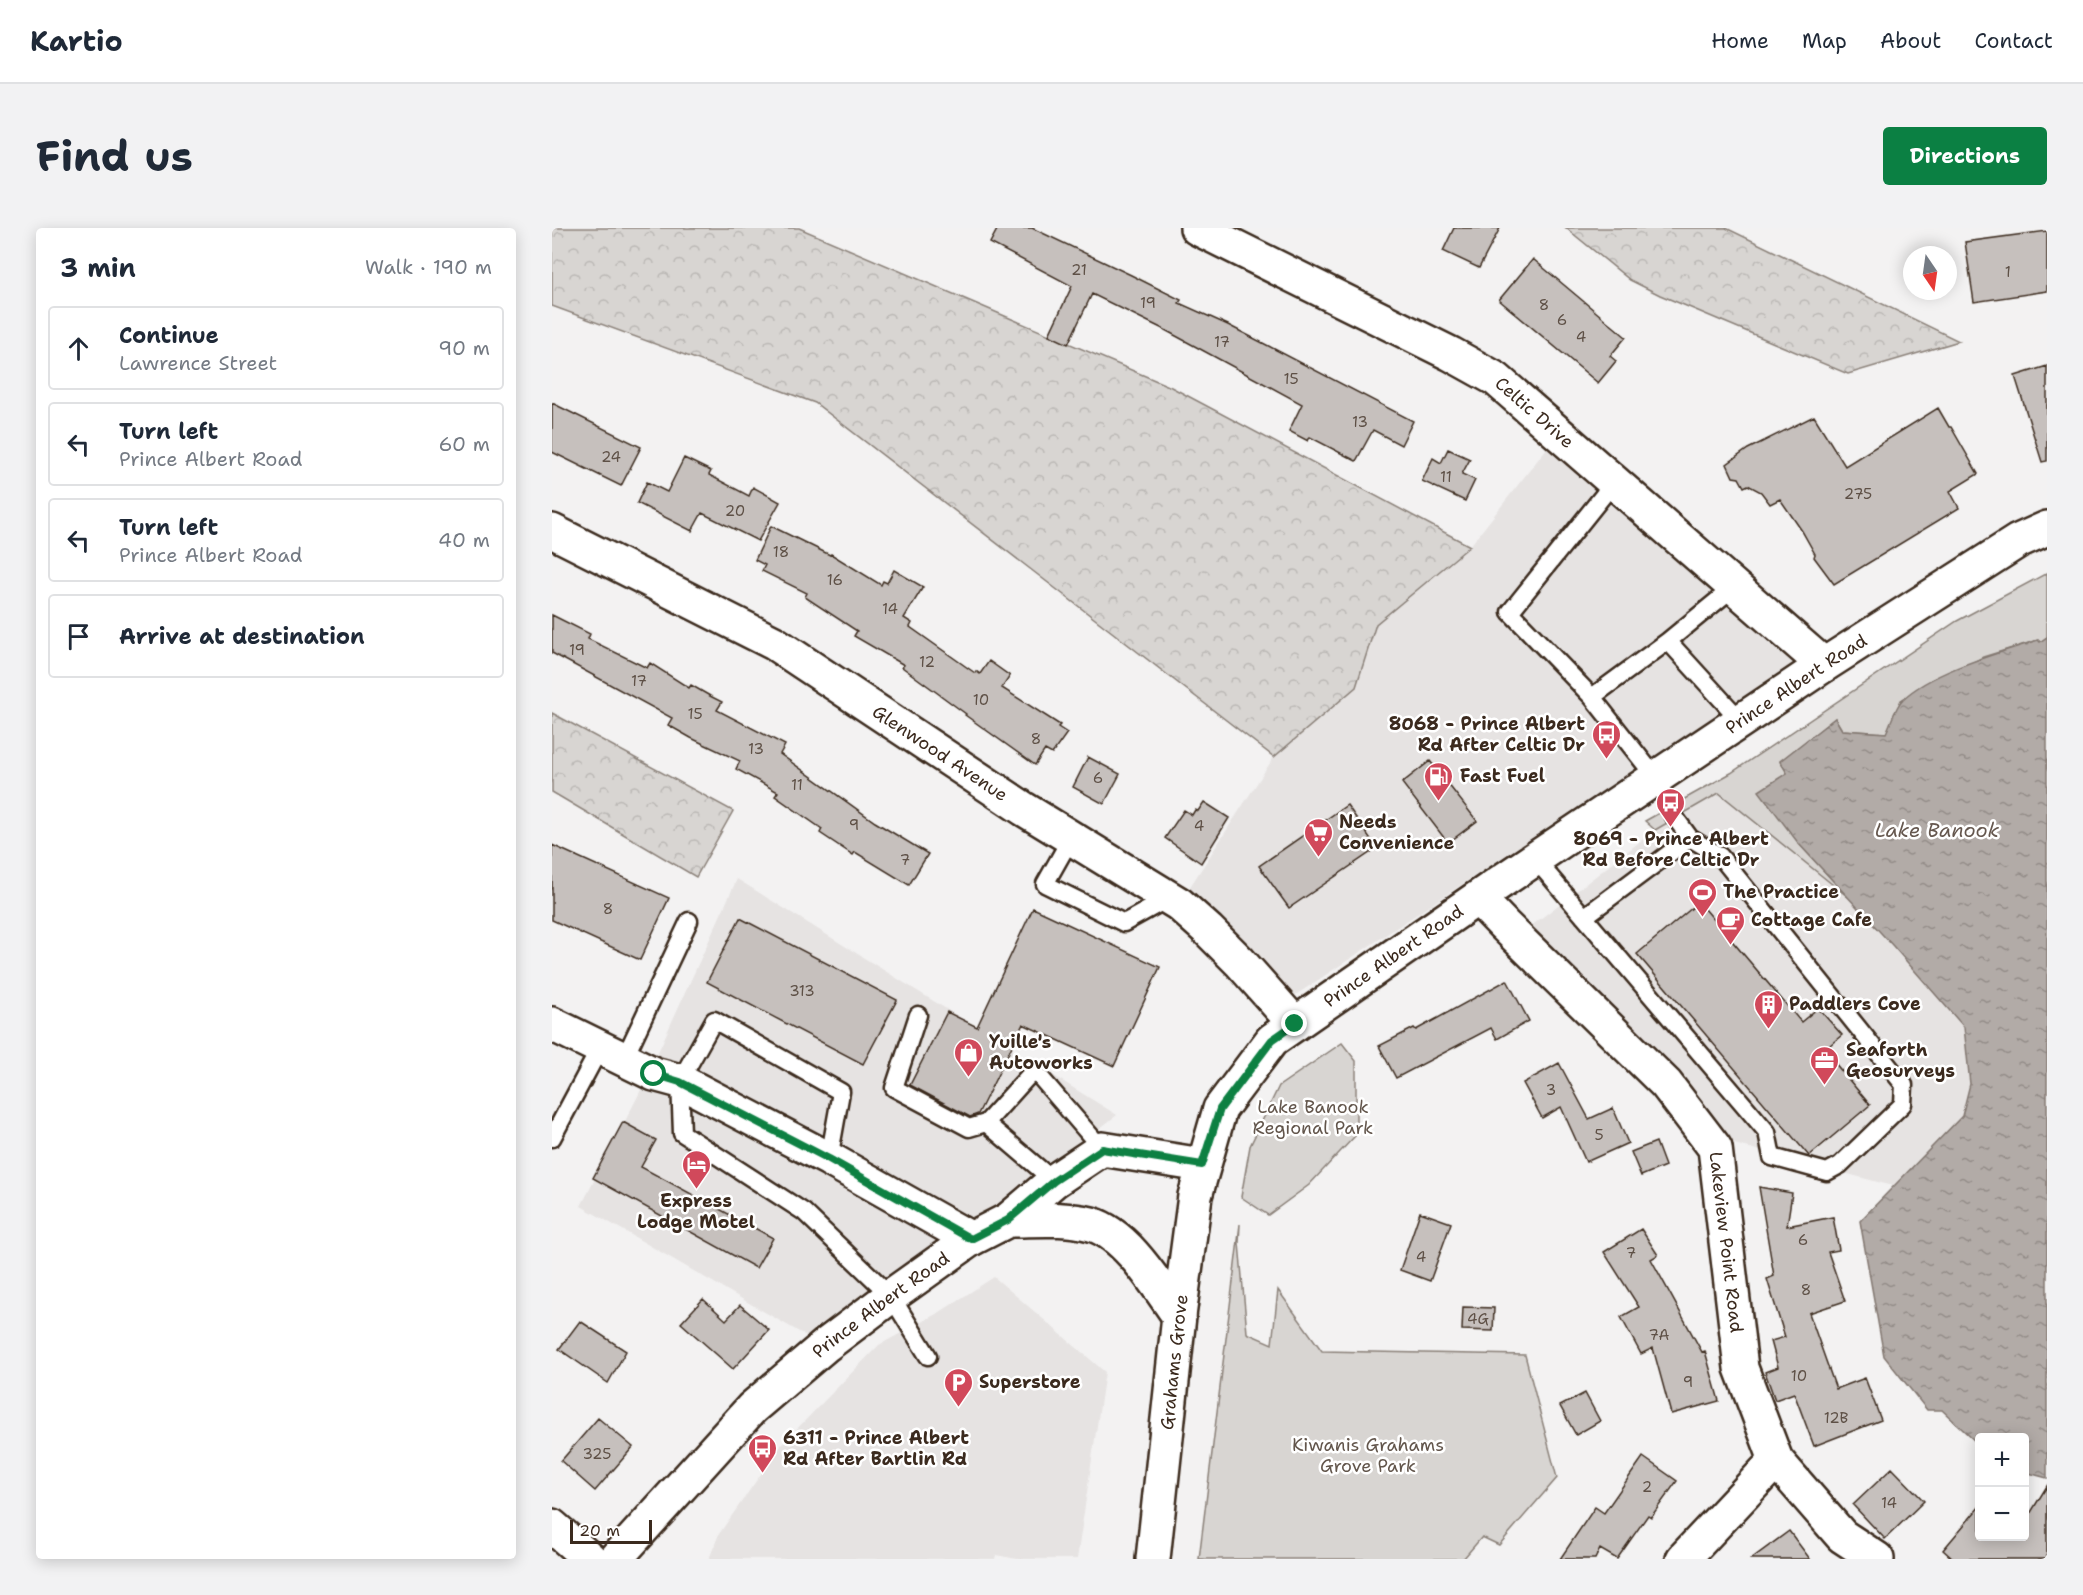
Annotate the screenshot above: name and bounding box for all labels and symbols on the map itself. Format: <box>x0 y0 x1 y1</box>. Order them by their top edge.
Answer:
north arrow <box>1903 246 1957 300</box>
house number: 21 <box>1071 260 1087 280</box>
house number: 1 <box>2005 262 2011 282</box>
house number: 19 <box>1140 293 1156 313</box>
house number: 8 <box>1539 295 1549 315</box>
house number: 6 <box>1557 310 1567 330</box>
house number: 4 <box>1576 327 1586 347</box>
house number: 17 <box>1214 332 1230 352</box>
house number: 15 <box>1283 369 1299 389</box>
street label: Celtic Drive <box>1490 371 1579 454</box>
house number: 13 <box>1352 412 1368 432</box>
house number: 24 <box>601 447 621 467</box>
house number: 11 <box>1440 467 1452 487</box>
house number: 275 <box>1844 484 1872 504</box>
house number: 20 <box>725 501 745 521</box>
house number: 18 <box>773 542 789 562</box>
house number: 16 <box>827 570 843 590</box>
house number: 14 <box>882 599 898 619</box>
street label: Prince Albert Road <box>1721 629 1872 740</box>
house number: 19 <box>569 640 585 660</box>
house number: 12 <box>919 652 935 672</box>
house number: 17 <box>631 671 647 691</box>
house number: 10 <box>973 690 989 710</box>
street label: Glenwood Avenue <box>868 700 1013 807</box>
house number: 15 <box>687 704 703 724</box>
place label: 8068 - Prince Albert Rd After Celtic Dr <box>1389 712 1585 757</box>
bus stop icon: 8068 - Prince Albert Rd After Celtic Dr <box>1590 718 1622 760</box>
house number: 8 <box>1031 729 1041 749</box>
house number: 13 <box>748 739 764 759</box>
fuel station icon: Fast Fuel <box>1423 760 1455 802</box>
place label: Fast Fuel <box>1460 764 1545 788</box>
house number: 6 <box>1093 768 1103 788</box>
house number: 11 <box>791 775 803 795</box>
bus stop icon: 8069 - Prince Albert Rd Before Celtic Dr <box>1655 786 1687 828</box>
place label: Needs Convenience <box>1339 810 1455 855</box>
house number: 9 <box>849 815 859 835</box>
house number: 4 <box>1194 816 1204 836</box>
supermarket icon: Needs Convenience <box>1302 816 1334 858</box>
water label: Lake Banook <box>1875 817 2000 843</box>
place label: 8069 - Prince Albert Rd Before Celtic Dr <box>1573 827 1769 872</box>
house number: 7 <box>900 850 910 870</box>
sports icon: The Practice <box>1686 876 1718 918</box>
place label: The Practice <box>1723 880 1839 904</box>
house number: 8 <box>603 899 613 919</box>
street label: Prince Albert Road <box>1319 899 1468 1013</box>
cafe icon: Cottage Cafe <box>1714 904 1746 946</box>
place label: Cottage Cafe <box>1751 908 1872 932</box>
house number: 313 <box>789 981 815 1001</box>
building icon: Paddlers Cove <box>1752 988 1784 1030</box>
place label: Paddlers Cove <box>1789 992 1921 1016</box>
route end <box>1281 1010 1307 1036</box>
place label: Yuille's Autoworks <box>989 1030 1093 1075</box>
shop icon: Yuille's Autoworks <box>952 1036 984 1078</box>
place label: Seaforth Geosurveys <box>1846 1038 1955 1083</box>
office icon: Seaforth Geosurveys <box>1809 1044 1841 1086</box>
route start <box>640 1060 666 1086</box>
house number: 3 <box>1546 1080 1556 1100</box>
park label: Lake Banook Regional Park <box>1253 1095 1373 1140</box>
house number: 5 <box>1594 1125 1604 1145</box>
hotel icon: Express Lodge Motel <box>680 1148 712 1190</box>
street label: Lakeview Point Road <box>1704 1150 1749 1334</box>
place label: Express Lodge Motel <box>637 1189 755 1234</box>
house number: 6 <box>1798 1230 1808 1250</box>
house number: 7 <box>1626 1243 1636 1263</box>
street label: Prince Albert Road <box>807 1246 954 1364</box>
house number: 4 <box>1416 1247 1426 1267</box>
house number: 8 <box>1801 1280 1811 1300</box>
street label: Grahams Grove <box>1155 1293 1194 1431</box>
house number: 4G <box>1467 1309 1489 1329</box>
house number: 7A <box>1649 1325 1669 1345</box>
parking icon: Superstore <box>942 1366 974 1408</box>
house number: 10 <box>1791 1366 1807 1386</box>
place label: Superstore <box>979 1370 1081 1394</box>
house number: 9 <box>1683 1372 1693 1392</box>
house number: 12B <box>1824 1408 1848 1428</box>
place label: 6311 - Prince Albert Rd After Bartlin Rd <box>783 1426 969 1471</box>
bus stop icon: 6311 - Prince Albert Rd After Bartlin Rd <box>746 1432 778 1474</box>
park label: Kiwanis Grahams Grove Park <box>1292 1433 1444 1478</box>
house number: 325 <box>583 1444 611 1464</box>
house number: 2 <box>1642 1477 1652 1497</box>
house number: 14 <box>1881 1493 1897 1513</box>
scale bar <box>570 1517 652 1544</box>

